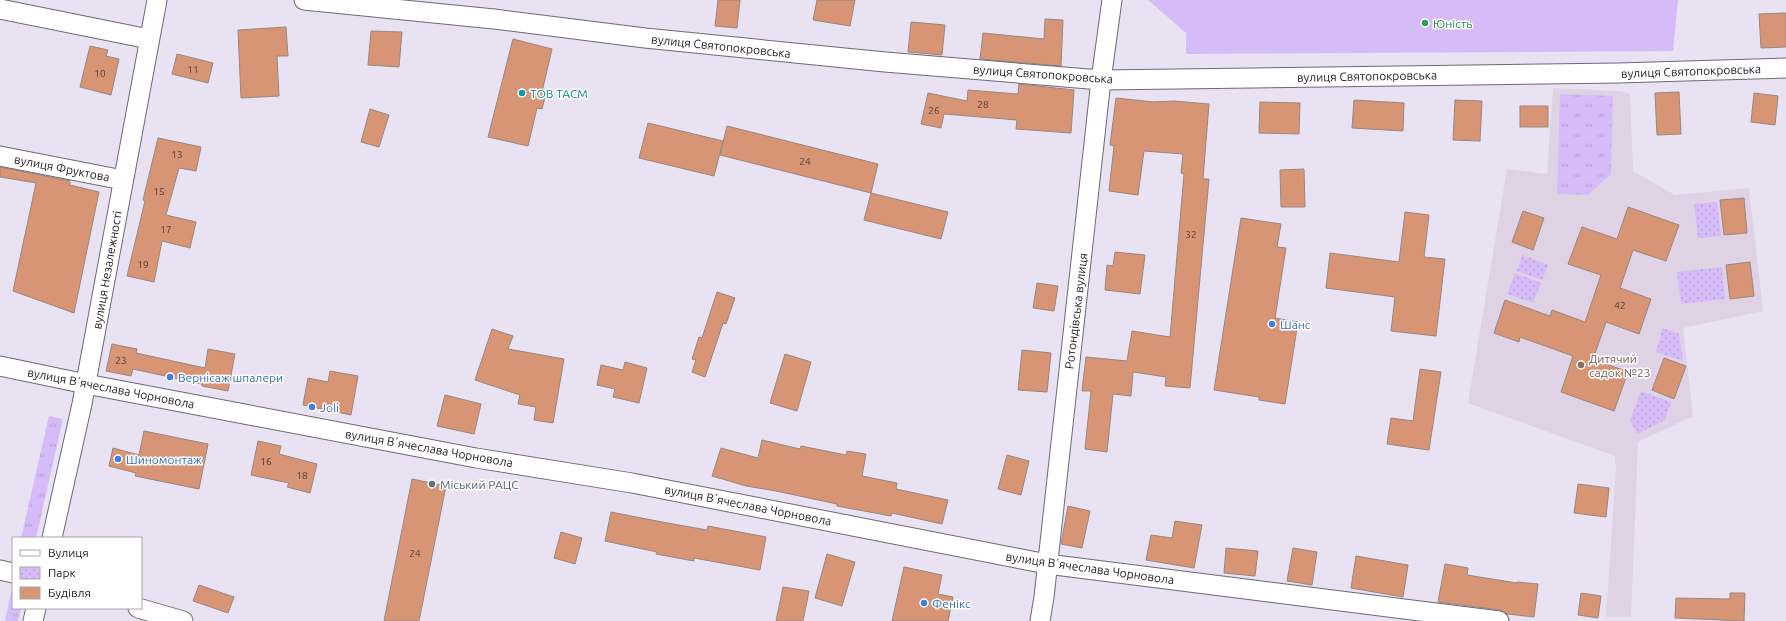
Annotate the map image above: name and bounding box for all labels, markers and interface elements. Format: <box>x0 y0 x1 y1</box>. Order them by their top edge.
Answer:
place label: Юність <box>1433 17 1472 30</box>
marker: Юність <box>1420 18 1430 28</box>
street label: вулиця Святопокровська <box>651 32 791 60</box>
street label: вулиця Святопокровська <box>1621 62 1761 80</box>
street label: вулиця Святопокровська <box>973 63 1113 85</box>
house number: 11 <box>187 64 199 75</box>
house number: 10 <box>94 68 106 79</box>
street label: вулиця Святопокровська <box>1297 68 1437 84</box>
place label: ТОВ ТАСМ <box>530 87 588 100</box>
marker: ТОВ ТАСМ <box>517 88 527 98</box>
house number: 28 <box>977 99 989 110</box>
house number: 26 <box>928 105 940 116</box>
house number: 13 <box>171 149 183 160</box>
street label: вулиця Фруктова <box>13 152 111 184</box>
house number: 24 <box>799 156 811 167</box>
house number: 15 <box>153 186 165 197</box>
street label: вулиця Незалежності <box>90 210 124 330</box>
house number: 17 <box>160 224 172 235</box>
house number: 32 <box>1185 229 1197 240</box>
street label: Ротондівська вулиця <box>1062 252 1090 370</box>
house number: 19 <box>137 259 149 270</box>
house number: 42 <box>1614 300 1626 311</box>
place label: Шанс <box>1280 318 1311 331</box>
marker: Шанс <box>1267 319 1277 329</box>
place label: Дитячий садок №23 <box>1589 352 1650 379</box>
house number: 23 <box>115 355 127 366</box>
marker: Дитячий садок №23 <box>1576 360 1586 370</box>
street label: вулиця Вʼячеслава Чорновола <box>26 365 196 411</box>
place label: Вернiсаж шпалери <box>178 371 283 384</box>
marker: Вернiсаж шпалери <box>165 372 175 382</box>
place label: Joli <box>320 401 339 414</box>
marker: Joli <box>307 402 317 412</box>
street label: вулиця Вʼячеслава Чорновола <box>344 427 514 469</box>
place label: Шиномонтаж <box>126 453 202 466</box>
marker: Шиномонтаж <box>113 454 123 464</box>
house number: 16 <box>260 456 272 467</box>
house number: 18 <box>296 470 308 481</box>
place label: Міський РАЦС <box>440 478 519 491</box>
marker: Міський РАЦС <box>427 479 437 489</box>
street label: вулиця Вʼячеслава Чорновола <box>663 482 833 528</box>
legend <box>12 537 142 609</box>
text: Вулиця <box>48 546 89 559</box>
house number: 24 <box>409 548 421 559</box>
street label: вулиця Вʼячеслава Чорновола <box>1005 550 1175 586</box>
text: Парк <box>48 566 76 579</box>
text: Будівля <box>48 586 91 599</box>
place label: Фенікс <box>932 597 971 610</box>
marker: Фенікс <box>919 598 929 608</box>

